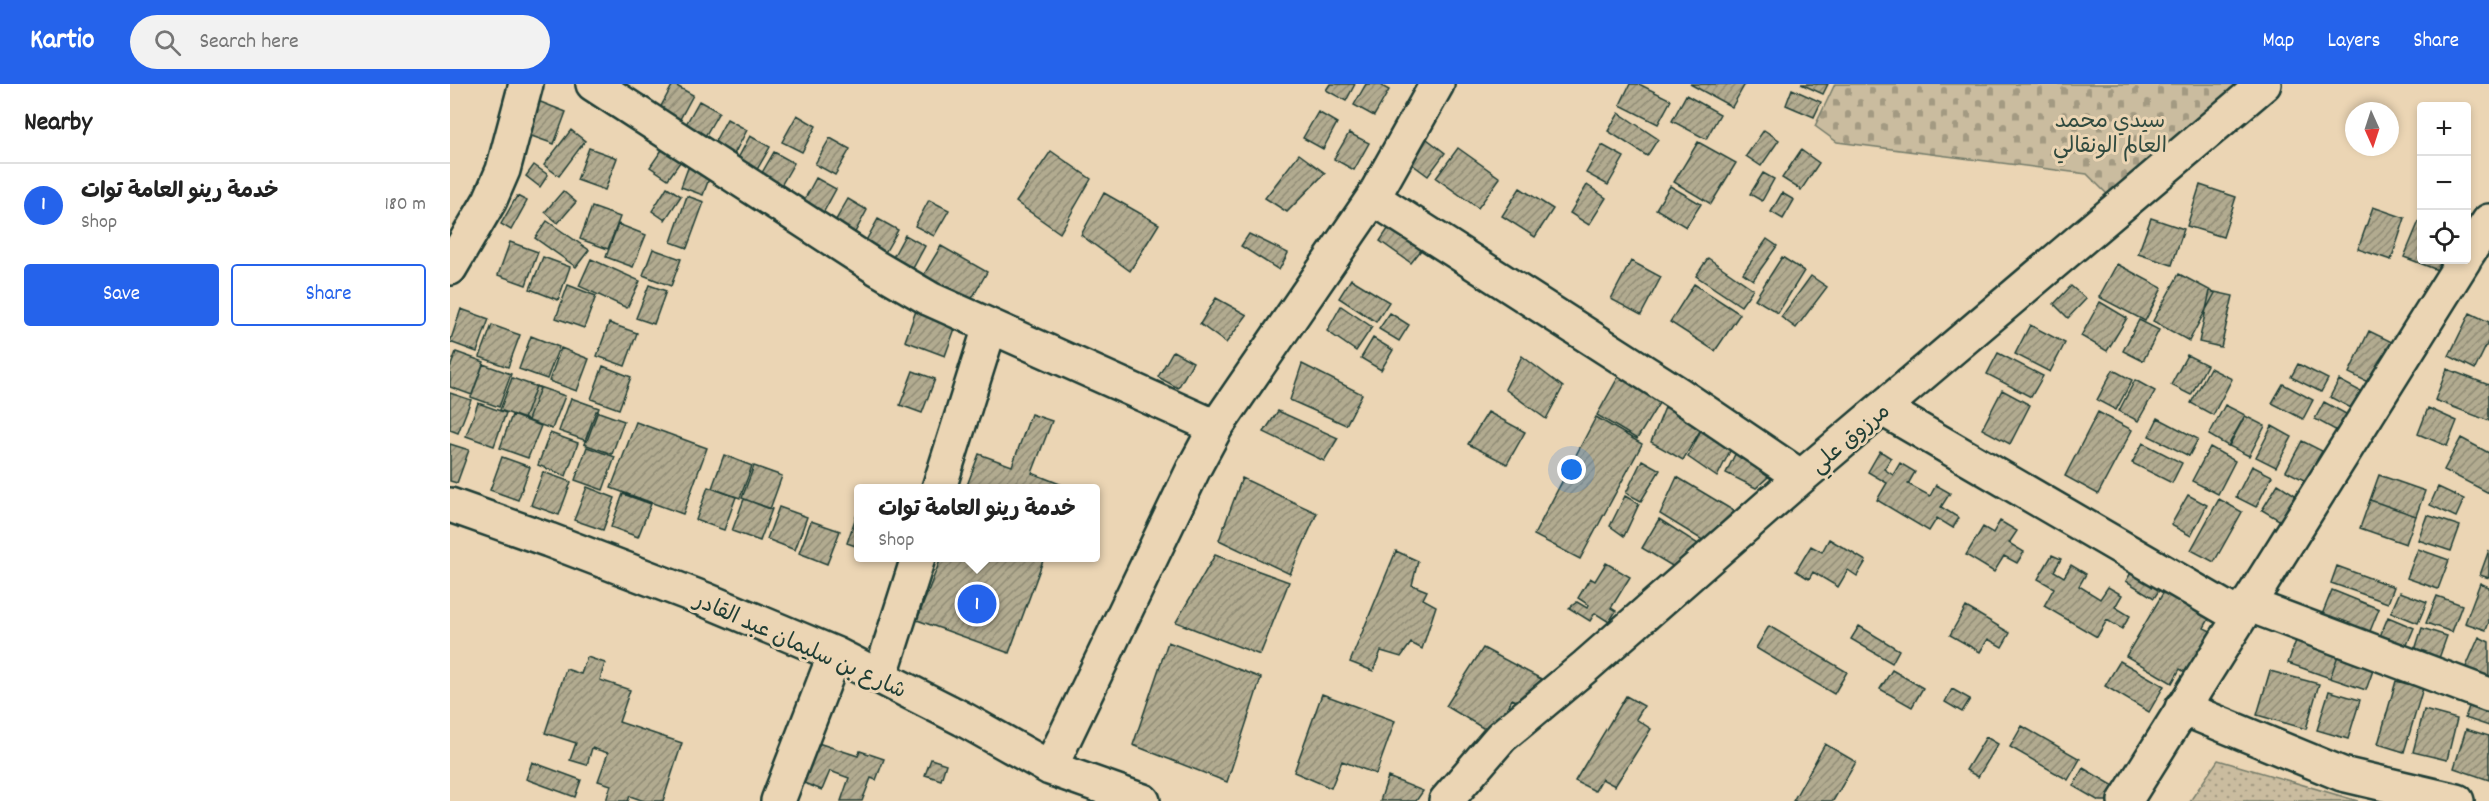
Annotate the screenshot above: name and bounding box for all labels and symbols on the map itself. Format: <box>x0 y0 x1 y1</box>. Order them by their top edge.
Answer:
north arrow <box>2345 102 2399 156</box>
park label: سيدي محمد العالم الونقالي <box>2053 107 2167 164</box>
street label: مرزوق علي <box>1805 397 1898 483</box>
your location <box>1557 455 1586 484</box>
pin: 1 <box>958 582 996 626</box>
street label: شارع بن سليمان عبد القادر <box>687 586 910 708</box>

